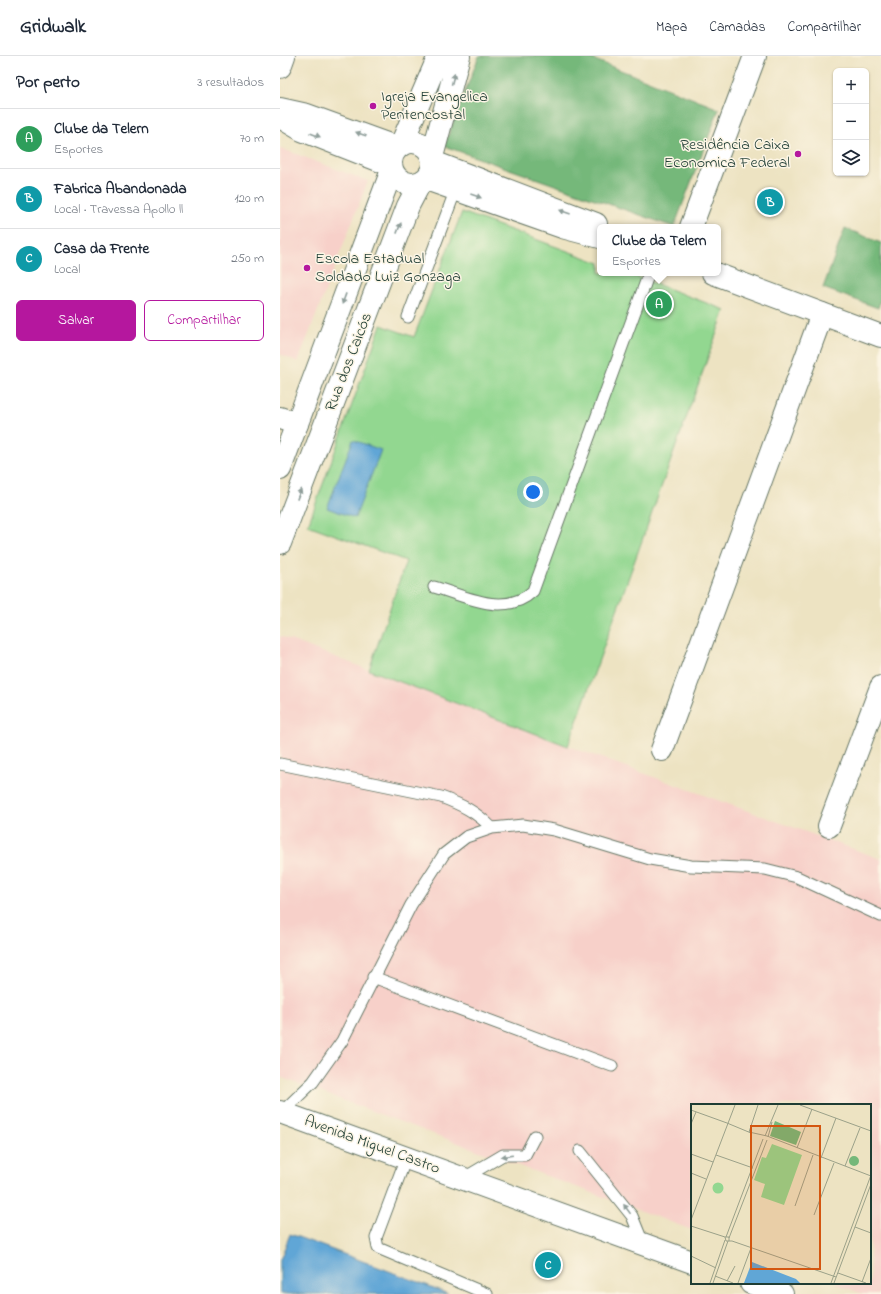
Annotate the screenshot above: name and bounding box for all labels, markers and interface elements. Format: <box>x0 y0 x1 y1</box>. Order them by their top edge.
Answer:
text: Gridwalk <box>20 14 86 41</box>
text: Mapa <box>656 17 687 38</box>
text: Camadas <box>709 17 766 38</box>
text: Compartilhar <box>788 17 861 38</box>
map controls <box>833 68 869 176</box>
button: + <box>833 68 869 104</box>
text: Por perto <box>16 70 80 95</box>
one-way arrow <box>450 72 456 84</box>
text: 3 resultados <box>197 73 264 92</box>
place label: Igreja Evangelica Pentencostal <box>381 85 488 127</box>
marker: Igreja Evangelica Pentencostal <box>368 101 378 111</box>
button: − <box>833 104 869 140</box>
text: Clube da Telern <box>54 118 149 140</box>
text: A <box>25 129 33 148</box>
text: 70 m <box>240 129 264 148</box>
one-way arrow <box>355 131 367 137</box>
one-way arrow <box>309 133 321 139</box>
place label: Residência Caixa Economica Federal <box>664 133 790 175</box>
text: Esportes <box>54 140 103 159</box>
button: layers <box>833 140 869 176</box>
marker: Residência Caixa Economica Federal <box>793 149 803 159</box>
text: Fabrica Abandonada <box>54 178 187 200</box>
pin: B <box>757 187 783 217</box>
text: B <box>25 189 33 208</box>
text: 120 m <box>234 189 264 208</box>
one-way arrow <box>471 194 483 200</box>
text: Local · Travessa Apollo ll <box>54 200 183 219</box>
one-way arrow <box>558 208 570 214</box>
one-way arrow <box>397 222 403 234</box>
popup <box>597 224 721 276</box>
text: Clube da Telern <box>612 230 706 252</box>
text: Casa da Frente <box>54 238 149 260</box>
place label: Escola Estadual Soldado Luiz Gonzaga <box>315 247 461 289</box>
text: C <box>25 249 33 268</box>
text: 250 m <box>231 249 264 268</box>
text: Esportes <box>612 252 661 271</box>
text: Local <box>54 260 81 279</box>
marker: Escola Estadual Soldado Luiz Gonzaga <box>302 263 312 273</box>
pin: A <box>646 289 672 319</box>
one-way arrow <box>340 293 346 305</box>
button: Salvar <box>16 300 136 341</box>
button: Compartilhar <box>144 300 264 341</box>
street label: Rua dos Caicós <box>319 309 379 415</box>
your location <box>523 482 543 502</box>
one-way arrow <box>296 487 302 499</box>
inset map <box>691 1104 871 1284</box>
street label: Avenida Miguel Castro <box>301 1109 443 1181</box>
one-way arrow <box>501 1153 513 1159</box>
one-way arrow <box>623 1203 631 1214</box>
pin: C <box>535 1250 561 1280</box>

